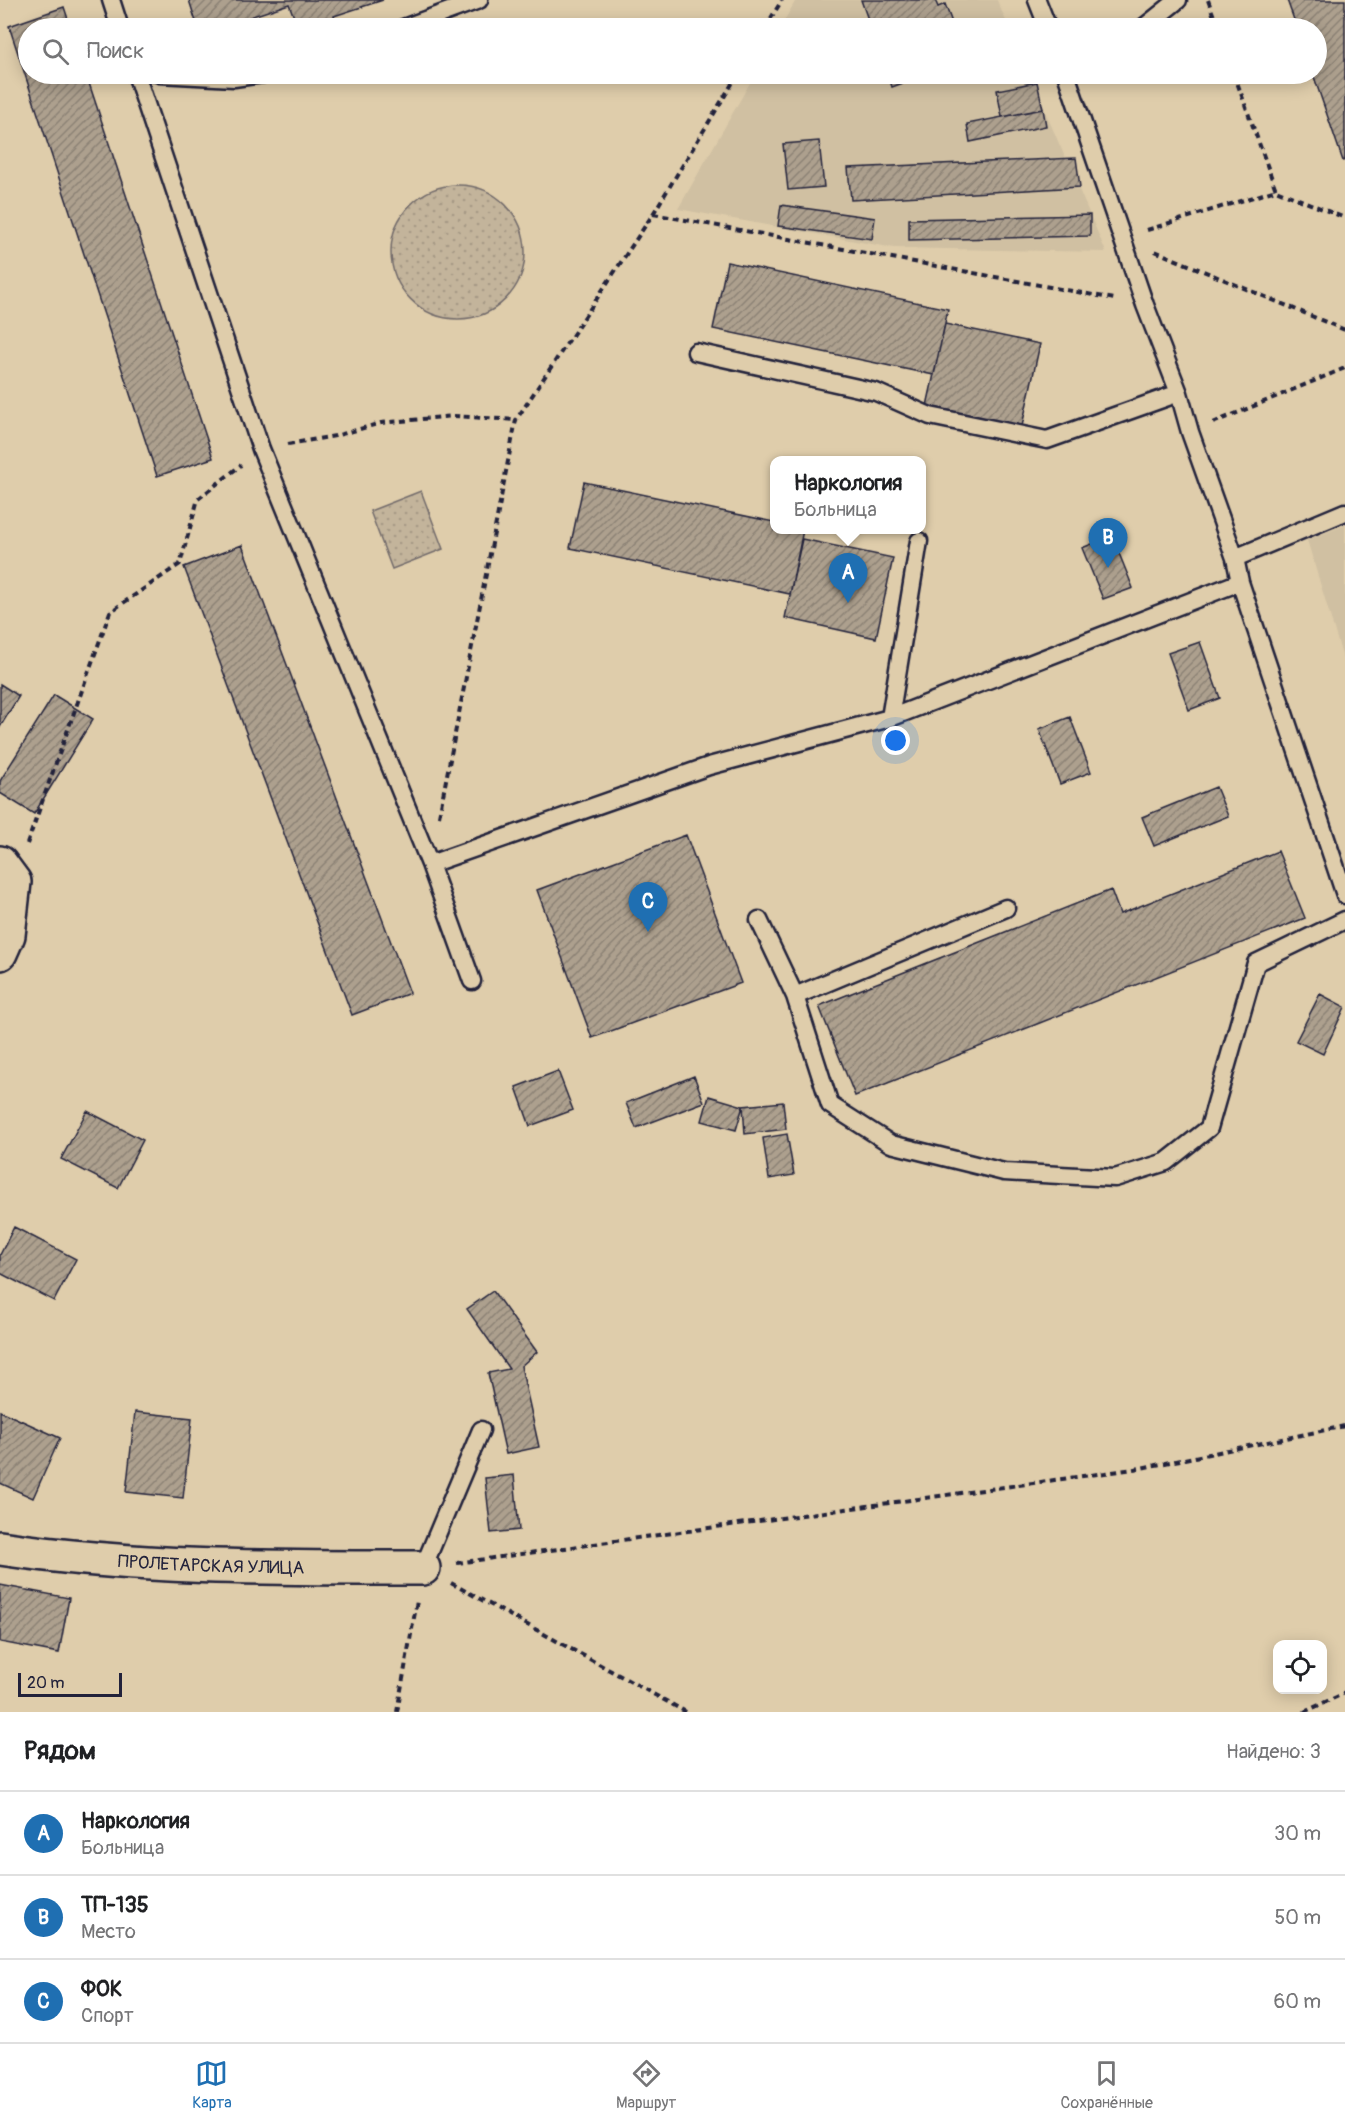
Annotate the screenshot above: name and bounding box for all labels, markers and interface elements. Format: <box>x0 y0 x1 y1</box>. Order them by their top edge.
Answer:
search box <box>18 18 1327 84</box>
icon: search <box>39 35 72 68</box>
text: Поиск <box>87 37 144 65</box>
popup <box>770 456 926 534</box>
text: Наркология <box>794 469 902 497</box>
text: Больница <box>794 497 877 522</box>
pin: B <box>1088 518 1128 568</box>
pin: A <box>828 554 868 603</box>
your location <box>881 726 910 755</box>
pin: C <box>628 882 668 932</box>
street label: ПРОЛЕТАРСКАЯ УЛИЦА <box>117 1550 305 1580</box>
map controls <box>1273 1640 1327 1694</box>
button: locate <box>1273 1640 1327 1694</box>
scale bar <box>18 1670 122 1698</box>
text: 20 m <box>27 1673 65 1693</box>
text: Рядом <box>24 1735 96 1767</box>
text: Найдено: 3 <box>1226 1739 1321 1764</box>
text: Наркология <box>81 1807 190 1835</box>
text: A <box>37 1821 50 1846</box>
text: 30 m <box>1274 1821 1321 1846</box>
text: Больница <box>81 1835 164 1860</box>
text: ТП-135 <box>81 1891 149 1919</box>
text: B <box>38 1905 49 1930</box>
text: 50 m <box>1274 1905 1321 1930</box>
text: Место <box>81 1919 136 1944</box>
text: ФОК <box>81 1975 122 2003</box>
text: C <box>37 1989 50 2014</box>
text: 60 m <box>1274 1989 1321 2014</box>
text: Спорт <box>81 2003 134 2028</box>
tab: Карта <box>192 2057 232 2113</box>
tab: Маршрут <box>616 2057 676 2113</box>
tab: Сохранённые <box>1061 2057 1153 2113</box>

